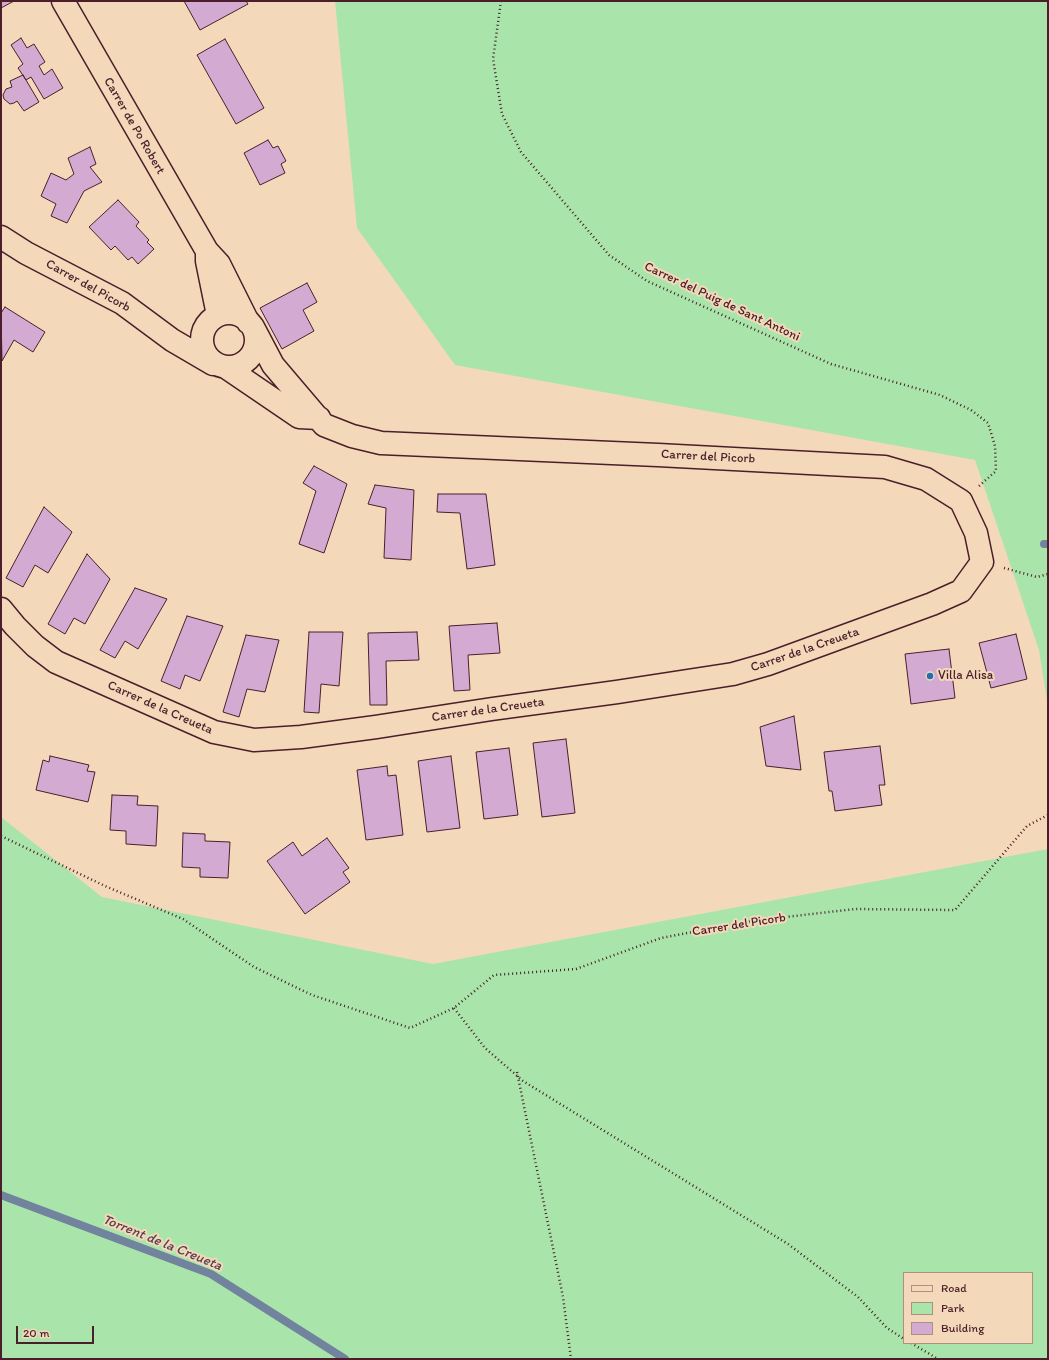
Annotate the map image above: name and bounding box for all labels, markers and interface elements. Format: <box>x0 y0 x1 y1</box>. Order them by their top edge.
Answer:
street label: Carrer de Po Robert <box>100 75 168 177</box>
street label: Carrer del Picorb <box>43 256 133 316</box>
street label: Carrer del Puig de Sant Antoni <box>642 259 802 345</box>
street label: Carrer del Picorb <box>660 447 756 467</box>
street label: Carrer de la Creueta <box>749 624 861 676</box>
place label: Villa Alisa <box>938 668 993 684</box>
marker: Villa Alisa <box>925 671 935 681</box>
street label: Carrer de la Creueta <box>105 678 215 738</box>
street label: Carrer de la Creueta <box>431 694 545 726</box>
street label: Carrer del Picorb <box>691 910 787 940</box>
water label: Torrent de la Creueta <box>100 1211 224 1275</box>
legend <box>903 1272 1033 1344</box>
text: Road <box>941 1281 967 1295</box>
text: Park <box>941 1301 965 1315</box>
scale bar <box>18 1318 96 1344</box>
text: Building <box>941 1321 984 1335</box>
text: 20 m <box>23 1326 50 1340</box>

